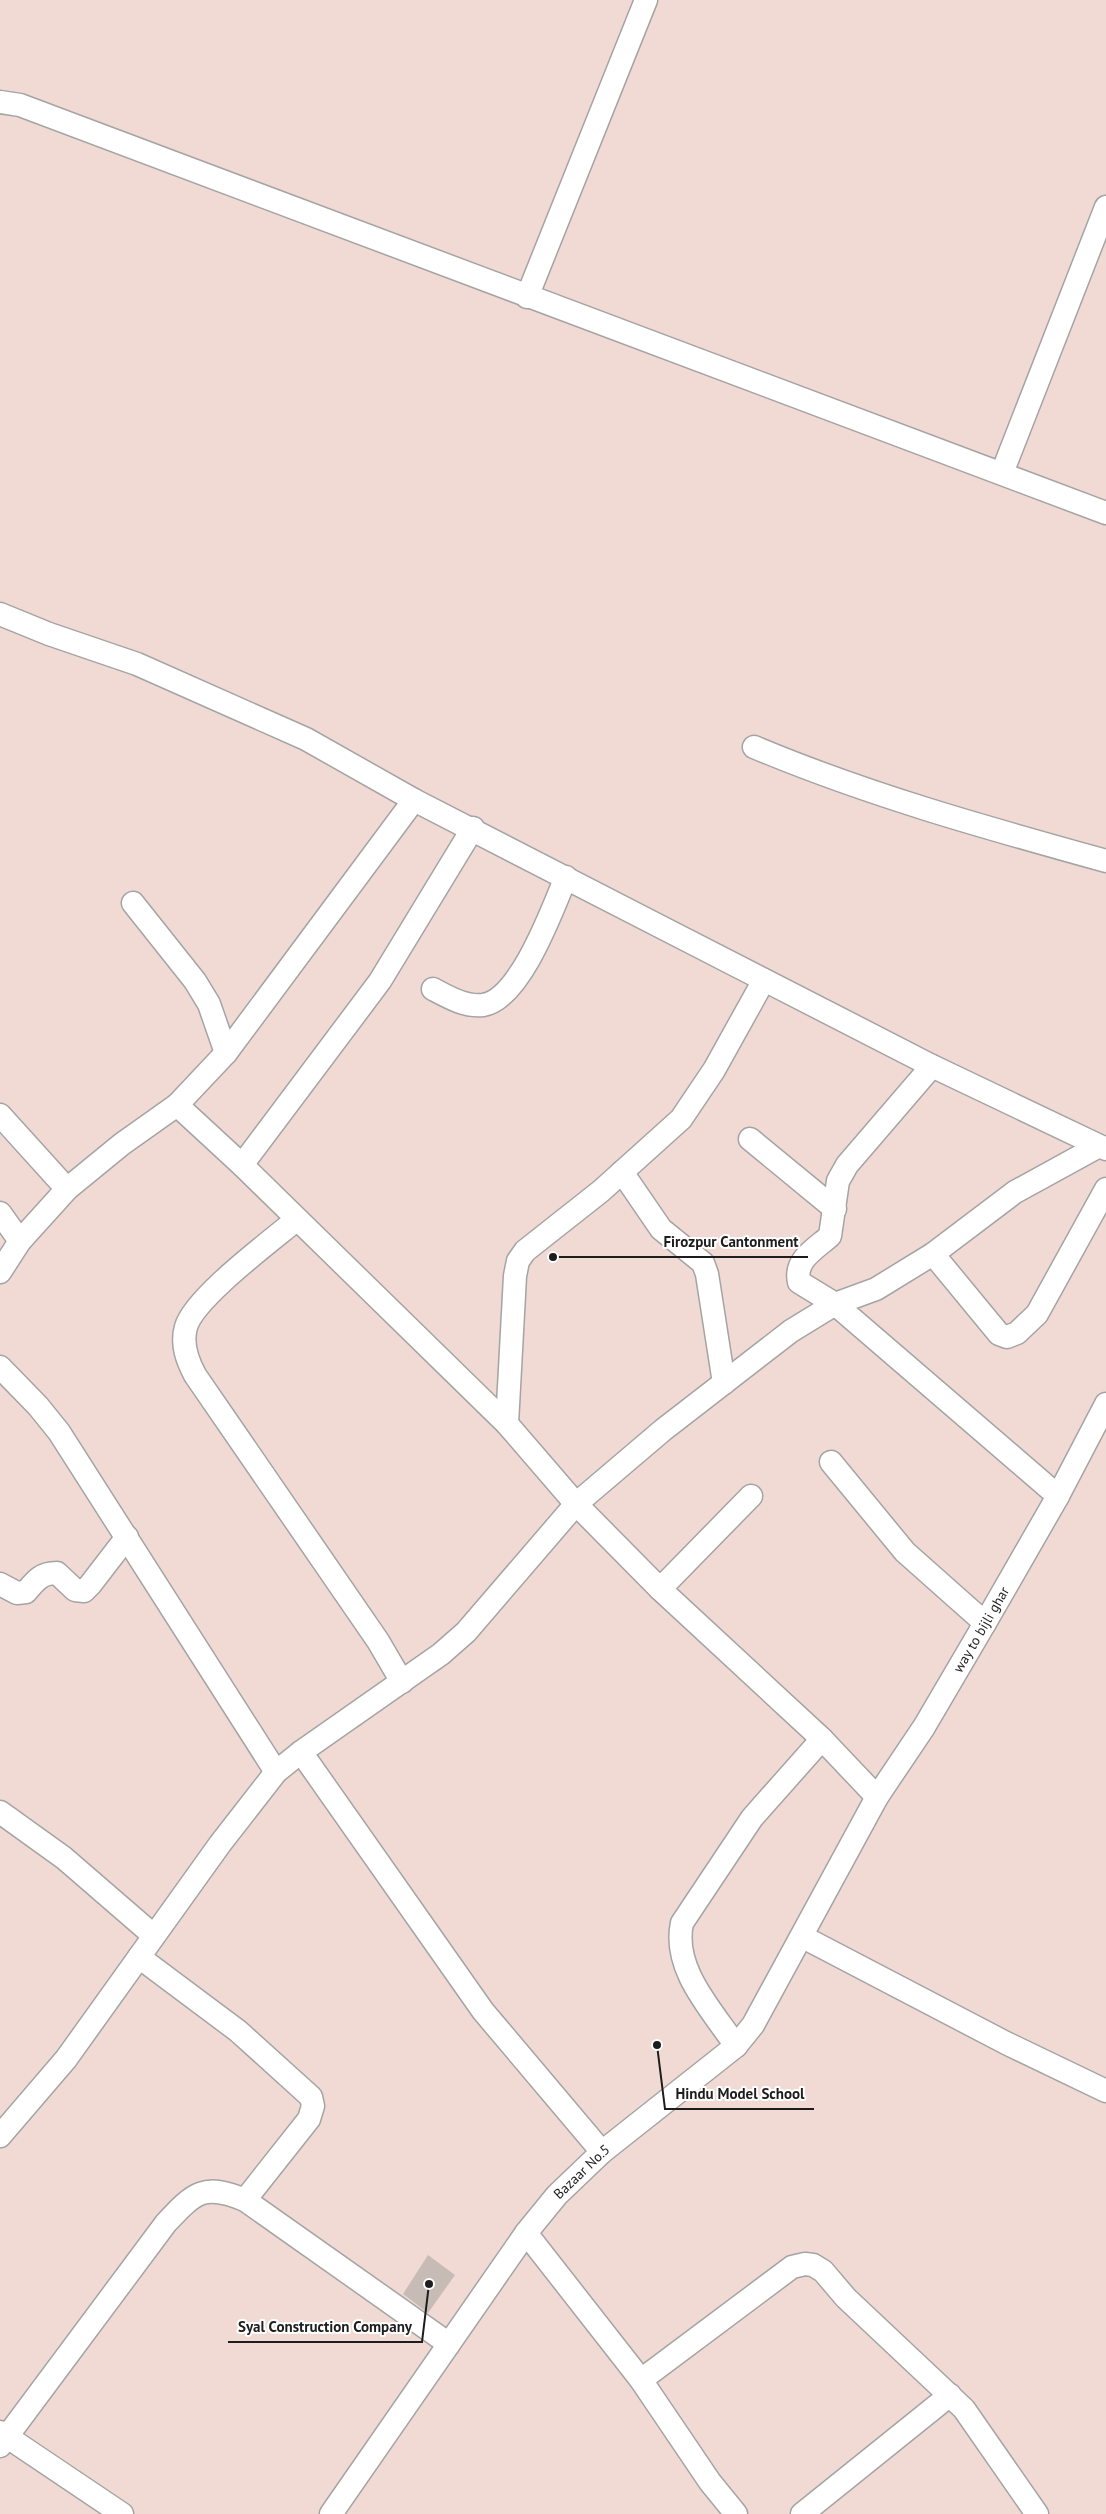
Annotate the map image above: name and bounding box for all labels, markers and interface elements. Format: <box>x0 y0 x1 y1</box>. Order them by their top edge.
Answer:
callout: Firozpur Cantonment <box>653 1227 808 1257</box>
text: Firozpur Cantonment <box>663 1232 799 1251</box>
street label: way to bijli ghar <box>949 1583 1013 1676</box>
callout: Hindu Model School <box>665 2079 814 2109</box>
text: Hindu Model School <box>675 2084 805 2103</box>
street label: Bazaar No.5 <box>550 2140 613 2203</box>
callout: Syal Construction Company <box>228 2312 422 2342</box>
text: Syal Construction Company <box>238 2317 413 2336</box>

